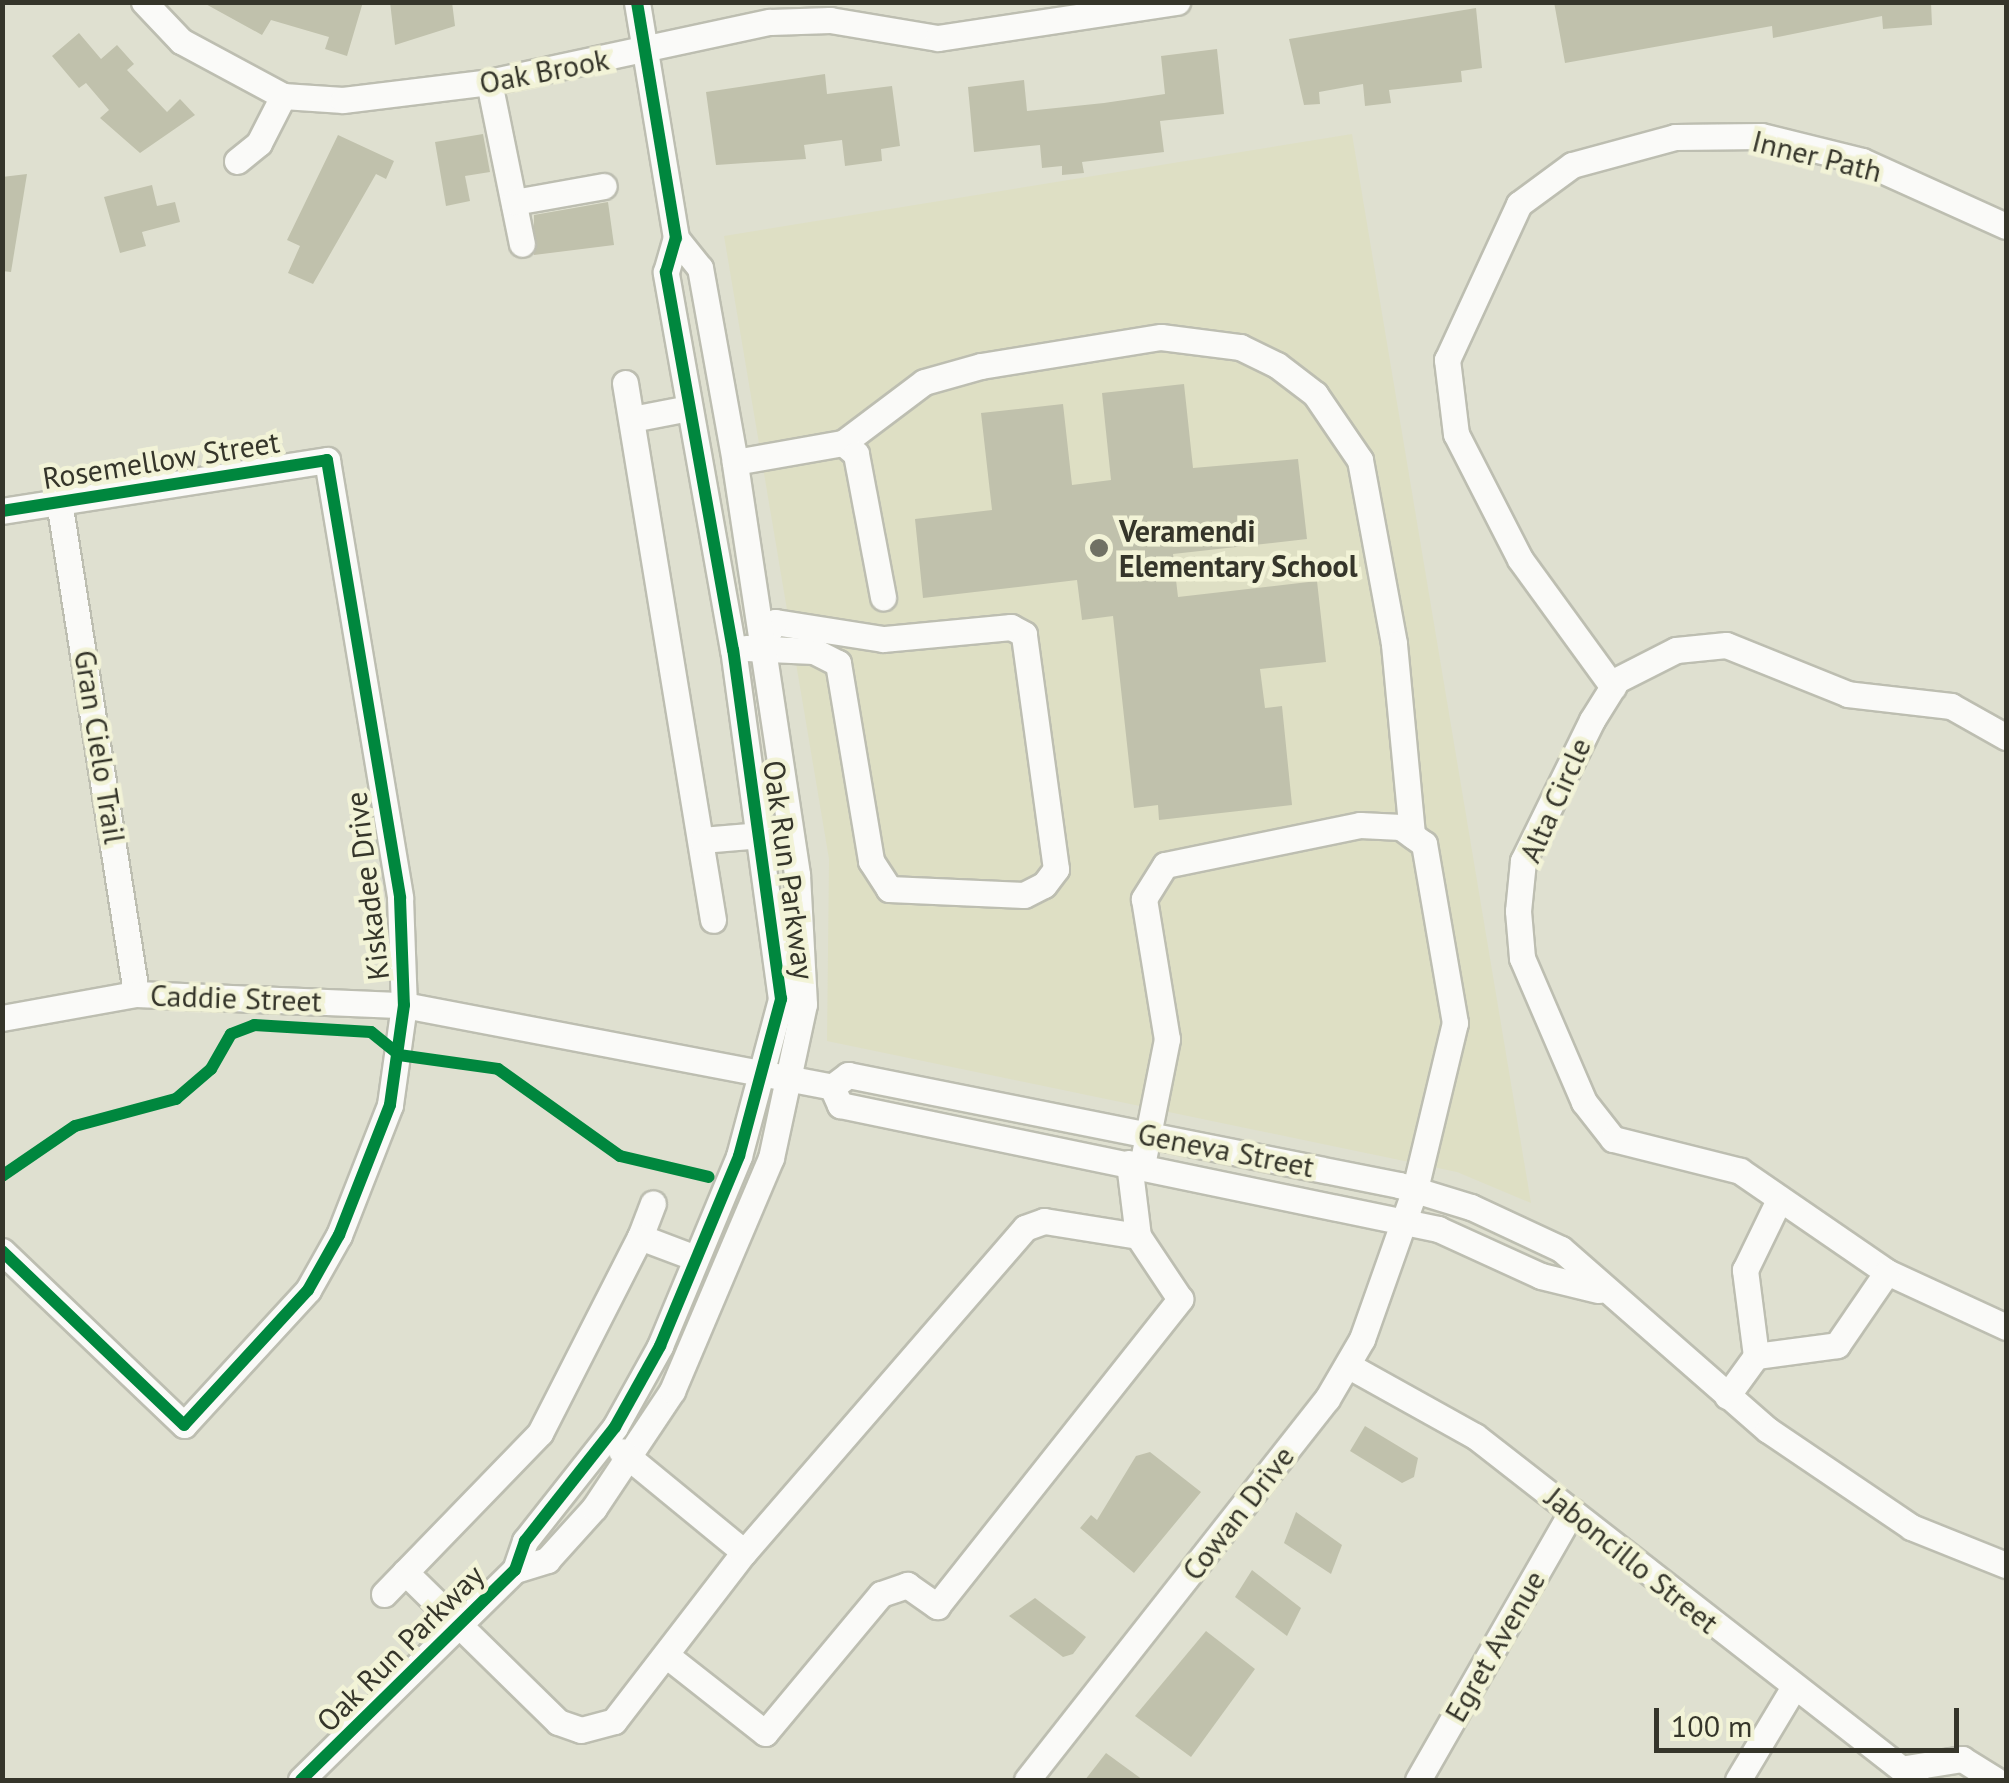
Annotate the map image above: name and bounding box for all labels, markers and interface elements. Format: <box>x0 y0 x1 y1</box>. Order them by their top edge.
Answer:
street label: Oak Brook <box>476 41 612 101</box>
street label: Inner Path <box>1749 123 1885 189</box>
street label: Rosemellow Street <box>40 423 282 497</box>
place label: Veramendi Elementary School <box>1119 513 1359 584</box>
marker: Veramendi Elementary School <box>1088 537 1110 559</box>
street label: Gran Cielo Trail <box>67 647 133 847</box>
street label: Alta Circle <box>1512 732 1598 868</box>
street label: Oak Run Parkway <box>756 758 822 982</box>
street label: Kiskadee Drive <box>338 790 396 982</box>
street label: Caddie Street <box>150 977 322 1019</box>
street label: Geneva Street <box>1135 1115 1317 1185</box>
street label: Cowan Drive <box>1174 1439 1302 1587</box>
street label: Jaboncillo Street <box>1538 1479 1726 1641</box>
street label: Oak Run Parkway <box>309 1557 491 1739</box>
street label: Egret Avenue <box>1437 1564 1553 1728</box>
scale bar <box>1659 1688 1964 1750</box>
text: 100 m <box>1671 1706 1752 1745</box>

